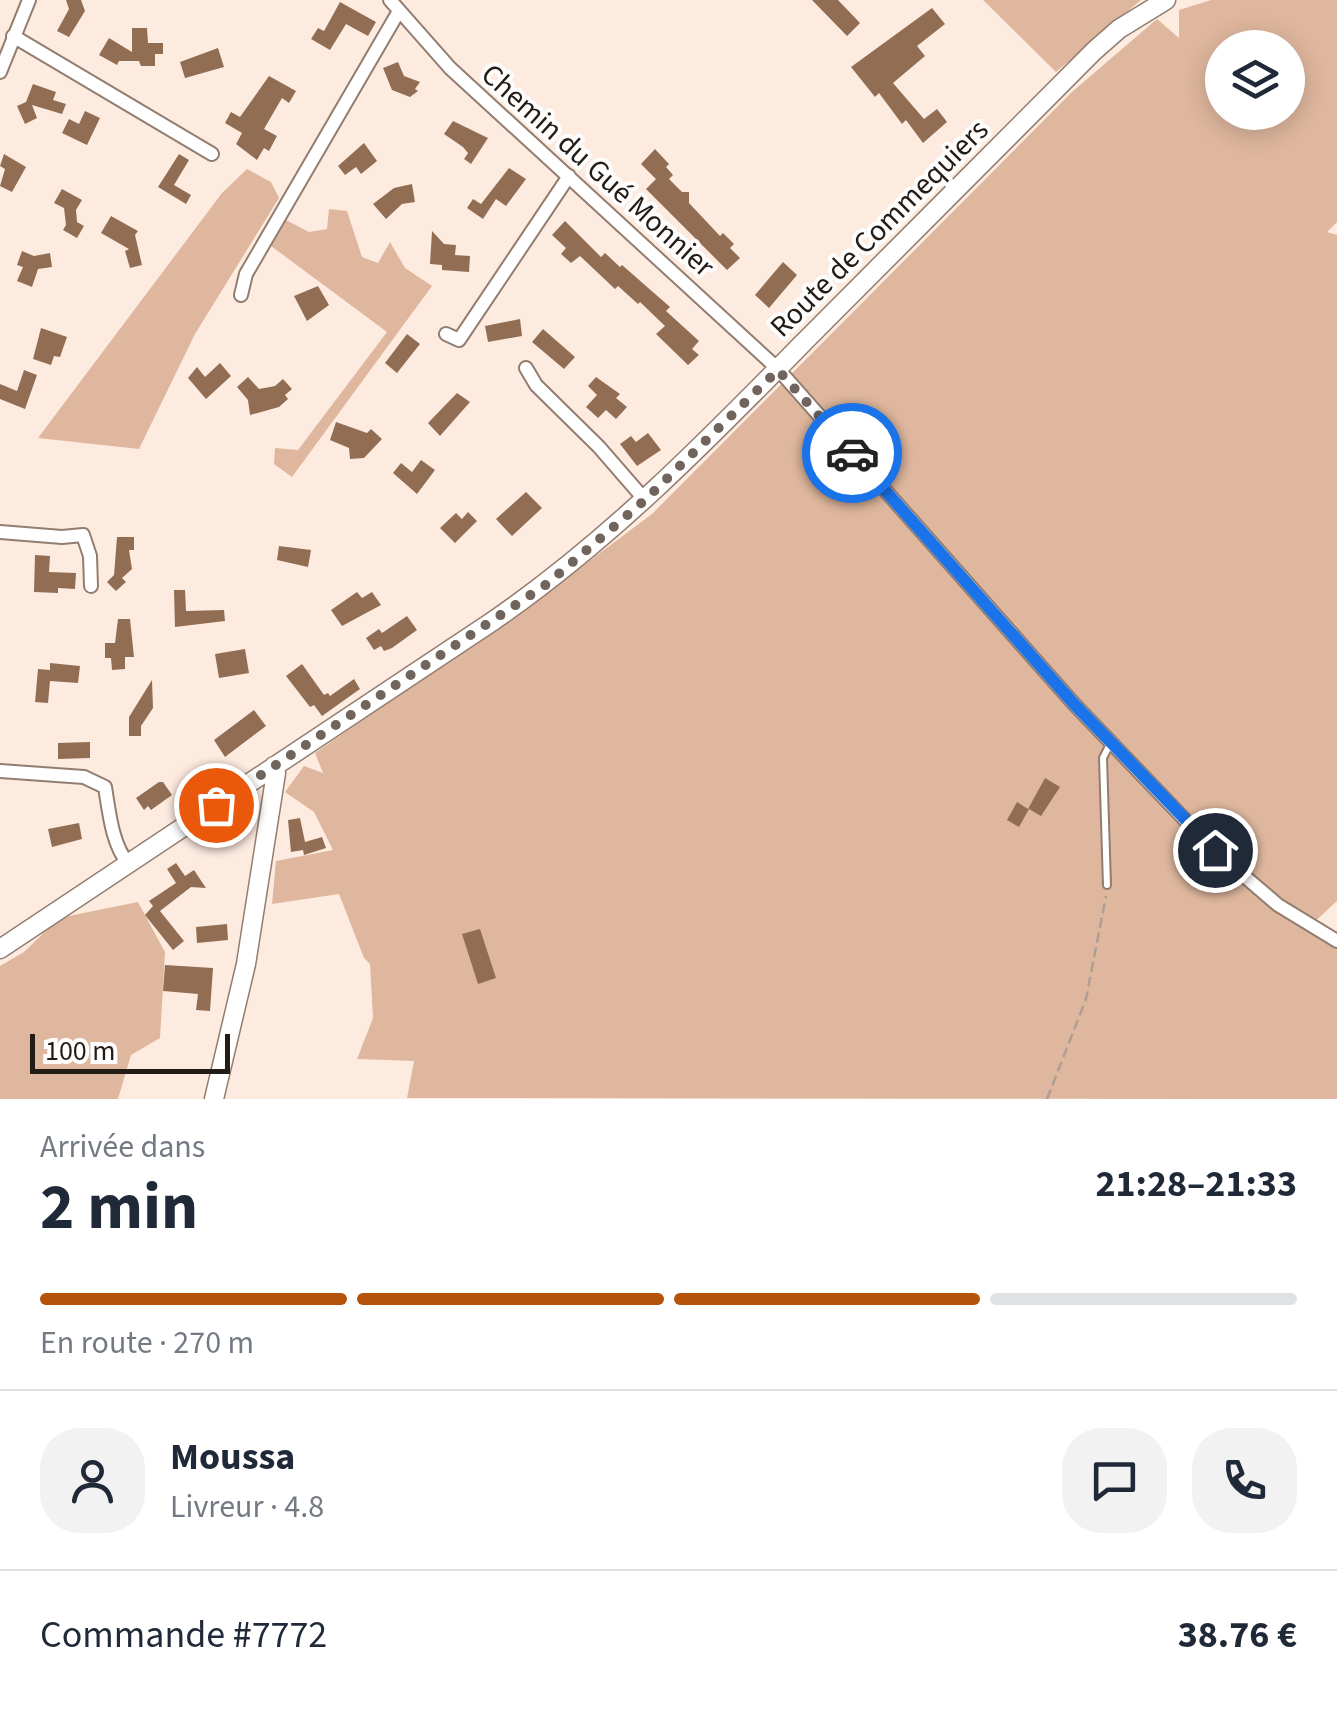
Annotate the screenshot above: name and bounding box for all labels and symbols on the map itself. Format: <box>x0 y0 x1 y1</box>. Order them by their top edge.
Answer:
street label: Chemin du Gué Monnier <box>471 54 724 288</box>
street label: Route de Commequiers <box>760 109 998 347</box>
courier <box>802 403 902 503</box>
pin <box>174 763 259 848</box>
pin <box>1173 808 1258 893</box>
scale bar <box>30 1029 230 1074</box>

